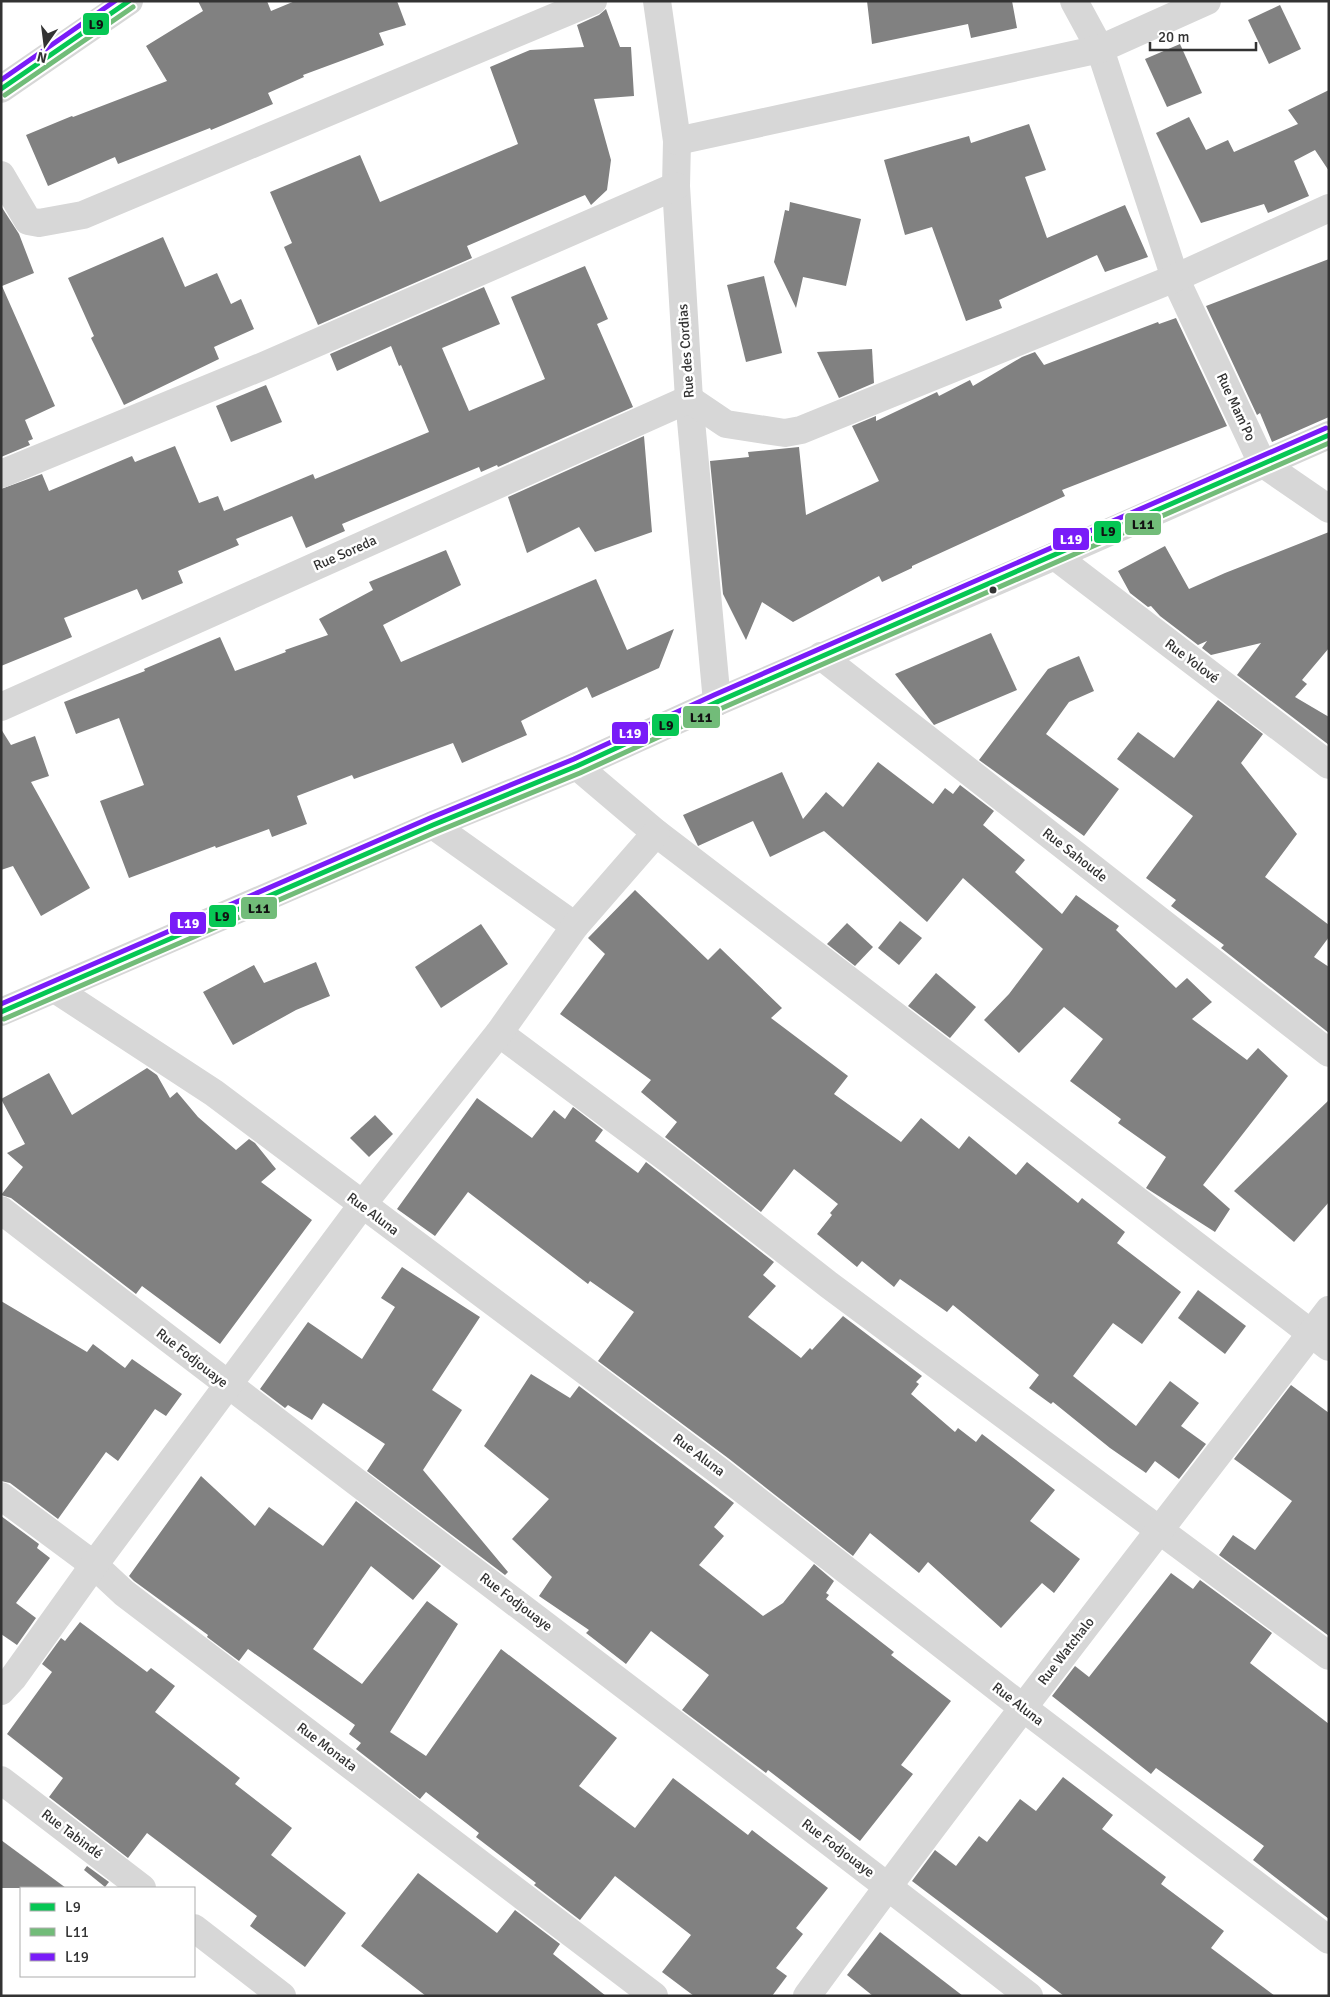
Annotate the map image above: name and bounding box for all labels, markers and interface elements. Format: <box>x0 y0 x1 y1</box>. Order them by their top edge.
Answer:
line badge: L9 <box>82 12 110 36</box>
text: L9 <box>89 16 104 33</box>
north arrow <box>20 20 70 70</box>
scale bar <box>1150 20 1256 52</box>
text: 20 m <box>1158 28 1189 46</box>
text: N <box>35 48 49 67</box>
street label: Rue des Cordias <box>674 303 698 399</box>
street label: Rue Mam'Po <box>1213 370 1259 444</box>
line badge: L11 <box>1124 512 1162 536</box>
text: L11 <box>1132 516 1155 533</box>
line badge: L9 <box>1093 520 1122 544</box>
text: L9 <box>1101 523 1116 540</box>
line badge: L19 <box>1052 527 1090 551</box>
text: L19 <box>1060 531 1083 548</box>
street label: Rue Soreda <box>311 532 379 574</box>
unlabelled marker <box>988 585 998 595</box>
street label: Rue Yolové <box>1161 635 1223 687</box>
line badge: L11 <box>682 705 721 729</box>
text: L11 <box>690 709 713 726</box>
line badge: L9 <box>651 713 680 737</box>
text: L9 <box>659 717 674 734</box>
line badge: L19 <box>611 721 649 745</box>
text: L19 <box>619 725 642 742</box>
street label: Rue Sahoude <box>1039 824 1111 886</box>
line badge: L11 <box>240 896 278 920</box>
text: L11 <box>248 900 271 917</box>
line badge: L9 <box>208 904 237 928</box>
text: L9 <box>215 908 230 925</box>
line badge: L19 <box>169 911 207 935</box>
text: L19 <box>177 915 200 932</box>
street label: Rue Aluna <box>344 1189 402 1239</box>
street label: Rue Fodjouaye <box>153 1325 231 1391</box>
street label: Rue Aluna <box>670 1430 728 1480</box>
street label: Rue Fodjouaye <box>476 1569 556 1635</box>
street label: Rue Watchalo <box>1034 1614 1098 1688</box>
street label: Rue Aluna <box>989 1679 1047 1729</box>
street label: Rue Monata <box>294 1719 360 1775</box>
street label: Rue Tabindé <box>38 1806 106 1862</box>
street label: Rue Fodjouaye <box>798 1815 878 1881</box>
legend <box>20 1887 195 1977</box>
text: L9 <box>65 1898 81 1916</box>
text: L11 <box>65 1923 89 1941</box>
text: L19 <box>65 1948 89 1966</box>

